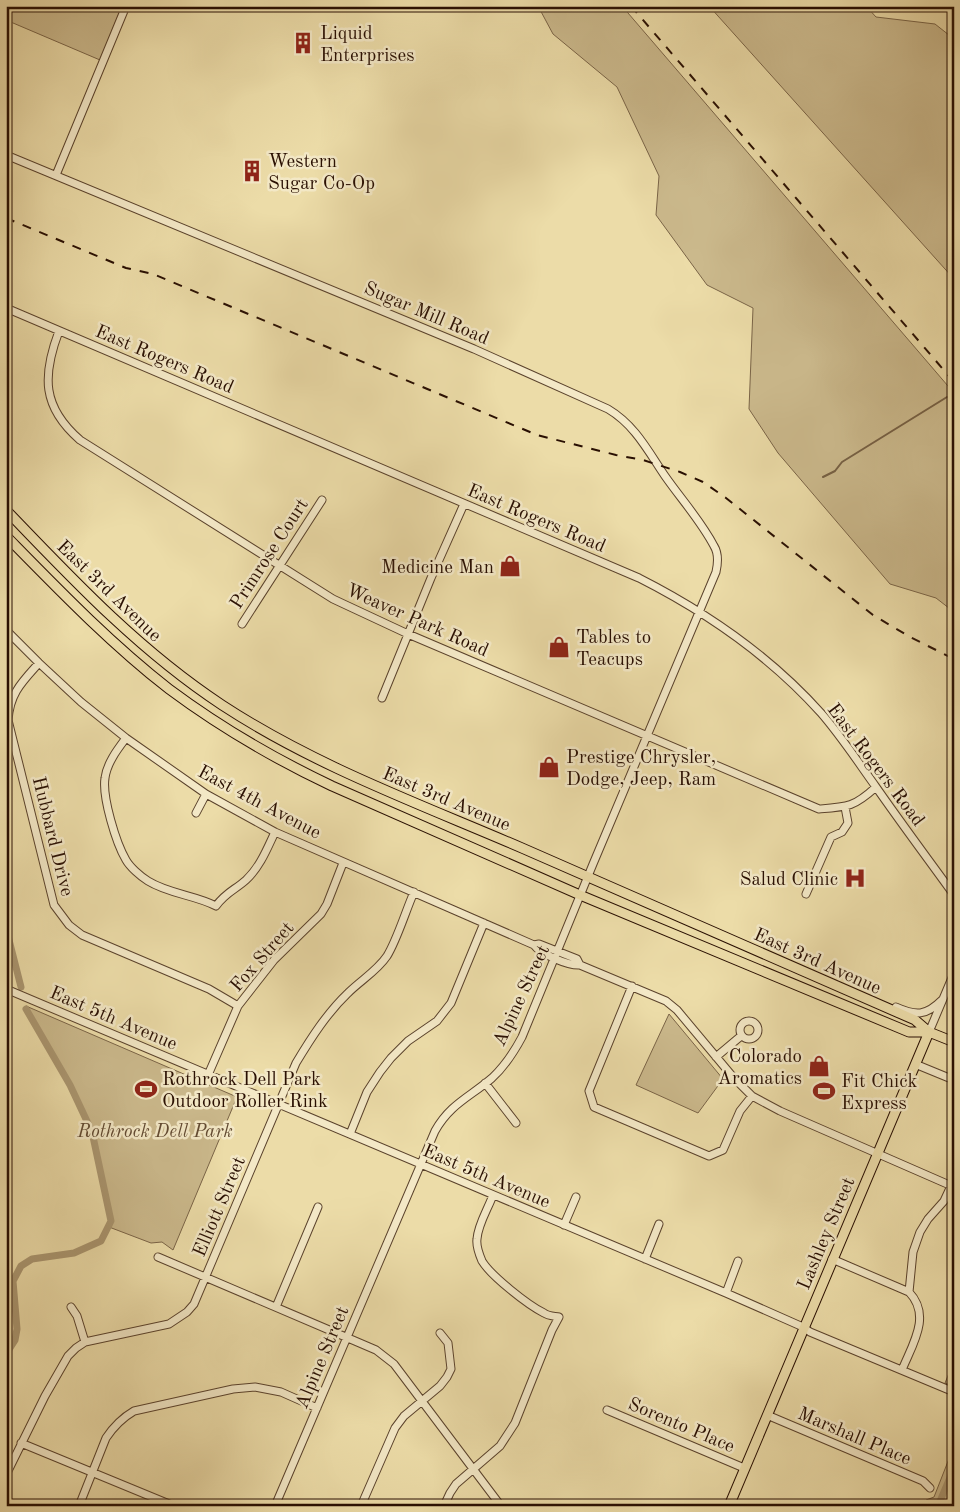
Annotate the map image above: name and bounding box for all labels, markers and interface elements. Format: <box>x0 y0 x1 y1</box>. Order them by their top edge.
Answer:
place label: Liquid Enterprises <box>320 25 415 66</box>
building icon: Liquid Enterprises <box>290 30 316 56</box>
place label: Western Sugar Co-Op <box>268 153 375 194</box>
building icon: Western Sugar Co-Op <box>239 158 265 184</box>
street label: Sugar Mill Road <box>361 279 491 349</box>
street label: East Rogers Road <box>92 323 236 398</box>
street label: East Rogers Road <box>464 482 608 557</box>
street label: Primrose Court <box>227 496 313 613</box>
street label: East 3rd Avenue <box>52 537 164 646</box>
shop icon: Medicine Man <box>497 553 523 579</box>
place label: Medicine Man <box>381 559 494 578</box>
street label: Weaver Park Road <box>343 581 491 661</box>
place label: Tables to Teacups <box>576 629 651 670</box>
shop icon: Tables to Teacups <box>546 634 572 660</box>
street label: East Rogers Road <box>823 701 927 831</box>
place label: Prestige Chrysler, Dodge, Jeep, Ram <box>566 749 716 790</box>
shop icon: Prestige Chrysler, Dodge, Jeep, Ram <box>536 754 562 780</box>
street label: East 4th Avenue <box>194 763 323 844</box>
street label: East 3rd Avenue <box>379 765 513 836</box>
street label: Hubbard Drive <box>28 775 76 898</box>
hospital icon: Salud Clinic <box>842 865 868 891</box>
place label: Salud Clinic <box>740 871 838 890</box>
street label: Fox Street <box>228 919 298 996</box>
street label: East 3rd Avenue <box>750 926 883 999</box>
street label: Alpine Street <box>491 943 554 1050</box>
street label: East 5th Avenue <box>47 984 180 1055</box>
place label: Colorado Aromatics <box>717 1048 802 1089</box>
shop icon: Colorado Aromatics <box>806 1053 832 1079</box>
place label: Rothrock Dell Park Outdoor Roller Rink <box>162 1071 328 1112</box>
place label: Fit Chick Express <box>841 1073 917 1114</box>
sports icon: Rothrock Dell Park Outdoor Roller Rink <box>133 1076 159 1102</box>
sports icon: Fit Chick Express <box>811 1078 837 1104</box>
park label: Rothrock Dell Park <box>76 1123 233 1142</box>
street label: East 5th Avenue <box>420 1142 553 1213</box>
street label: Elliott Street <box>191 1154 250 1260</box>
street label: Lashley Street <box>795 1175 860 1293</box>
street label: Alpine Street <box>293 1304 353 1412</box>
street label: Sorento Place <box>625 1395 737 1457</box>
street label: Marshall Place <box>795 1405 913 1470</box>

